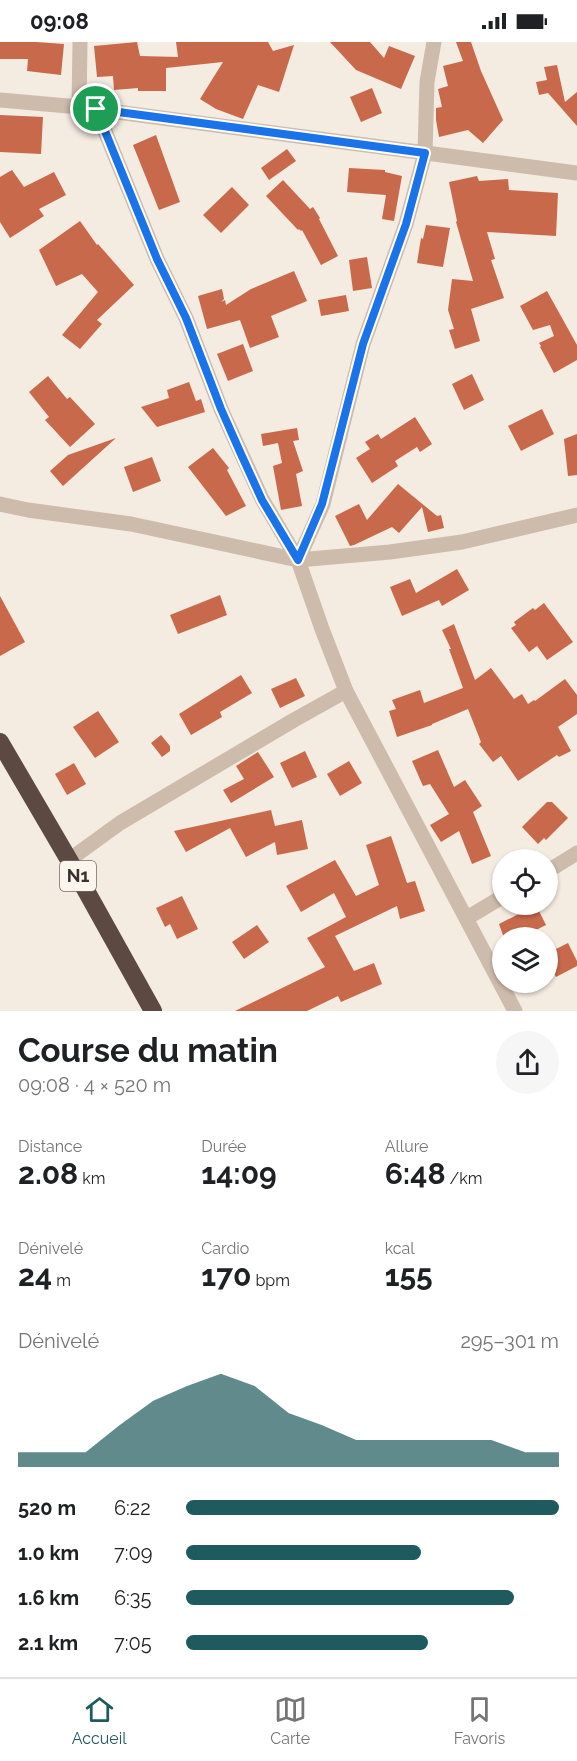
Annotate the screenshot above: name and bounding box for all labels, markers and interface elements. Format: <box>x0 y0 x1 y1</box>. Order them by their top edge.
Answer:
text: 09:08 <box>30 8 89 34</box>
pin <box>70 83 121 134</box>
icon: arrive <box>79 92 112 125</box>
map controls <box>492 849 558 993</box>
button: locate <box>492 849 558 915</box>
road number: N1 <box>60 861 96 891</box>
button: layers <box>492 927 558 993</box>
text: Course du matin <box>18 1031 278 1070</box>
button: share <box>496 1031 559 1094</box>
text: 09:08 · 4 × 520 m <box>18 1073 171 1097</box>
text: Distance <box>18 1137 82 1156</box>
text: Durée <box>201 1137 246 1156</box>
text: Allure <box>385 1137 428 1156</box>
text: 2.08 <box>18 1156 78 1191</box>
text: 14:09 <box>201 1156 277 1191</box>
text: 6:48 <box>385 1156 446 1191</box>
text: km <box>78 1169 105 1188</box>
text: /km <box>446 1169 482 1188</box>
text: Dénivelé <box>18 1239 83 1258</box>
text: Cardio <box>201 1239 249 1258</box>
text: kcal <box>385 1239 415 1258</box>
text: 24 <box>18 1258 52 1293</box>
text: 170 <box>201 1258 251 1293</box>
text: 155 <box>385 1258 433 1293</box>
text: m <box>52 1271 71 1290</box>
text: bpm <box>251 1271 290 1290</box>
text: Dénivelé <box>18 1329 99 1353</box>
text: 295–301 m <box>460 1329 559 1353</box>
text: 520 m <box>18 1496 76 1520</box>
text: 6:22 <box>114 1496 151 1520</box>
text: 1.0 km <box>18 1541 79 1565</box>
text: 7:09 <box>114 1541 152 1565</box>
text: 1.6 km <box>18 1586 79 1610</box>
text: 6:35 <box>114 1586 151 1610</box>
text: 2.1 km <box>18 1631 78 1655</box>
text: 7:05 <box>114 1631 152 1655</box>
tab: Accueil <box>72 1693 127 1748</box>
tab: Carte <box>270 1693 310 1748</box>
tab: Favoris <box>454 1693 505 1748</box>

